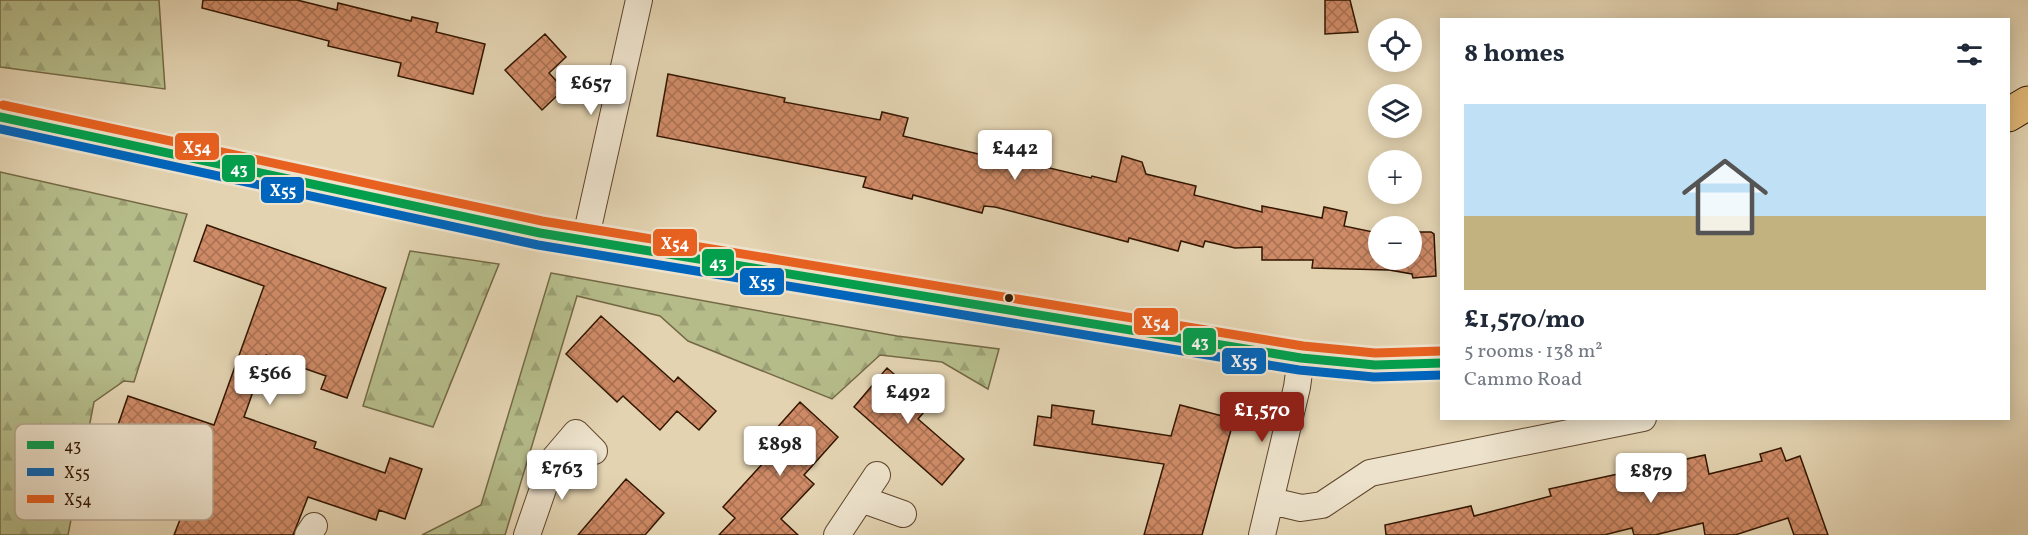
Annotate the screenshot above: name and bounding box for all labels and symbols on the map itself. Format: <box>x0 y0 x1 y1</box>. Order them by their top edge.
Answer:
pin: £657 <box>555 65 627 116</box>
pin: £442 <box>979 130 1051 181</box>
line badge: X54 <box>174 132 220 161</box>
text: X54 <box>183 138 212 160</box>
line badge: 43 <box>221 154 256 183</box>
text: 43 <box>230 159 248 181</box>
line badge: X55 <box>260 176 305 204</box>
text: X55 <box>270 181 297 203</box>
line badge: X54 <box>652 228 698 257</box>
text: X54 <box>661 234 690 256</box>
line badge: 43 <box>701 248 735 277</box>
text: 43 <box>709 253 727 275</box>
line badge: X55 <box>739 267 785 296</box>
text: X55 <box>749 273 776 295</box>
unlabelled marker <box>1003 292 1015 304</box>
line badge: X54 <box>1133 307 1179 336</box>
text: X54 <box>1142 313 1171 335</box>
line badge: 43 <box>1182 327 1217 356</box>
text: 43 <box>1191 332 1209 354</box>
line badge: X55 <box>1221 347 1267 375</box>
text: X55 <box>1231 352 1258 374</box>
pin: £566 <box>234 355 306 406</box>
pin: £492 <box>872 374 944 425</box>
pin: £1,570 <box>1213 392 1311 443</box>
legend <box>15 424 213 520</box>
pin: £898 <box>744 426 816 477</box>
text: 43 <box>64 436 81 458</box>
pin: £763 <box>526 450 598 501</box>
pin: £879 <box>1615 453 1687 504</box>
text: X55 <box>64 463 90 485</box>
text: X54 <box>64 490 92 512</box>

